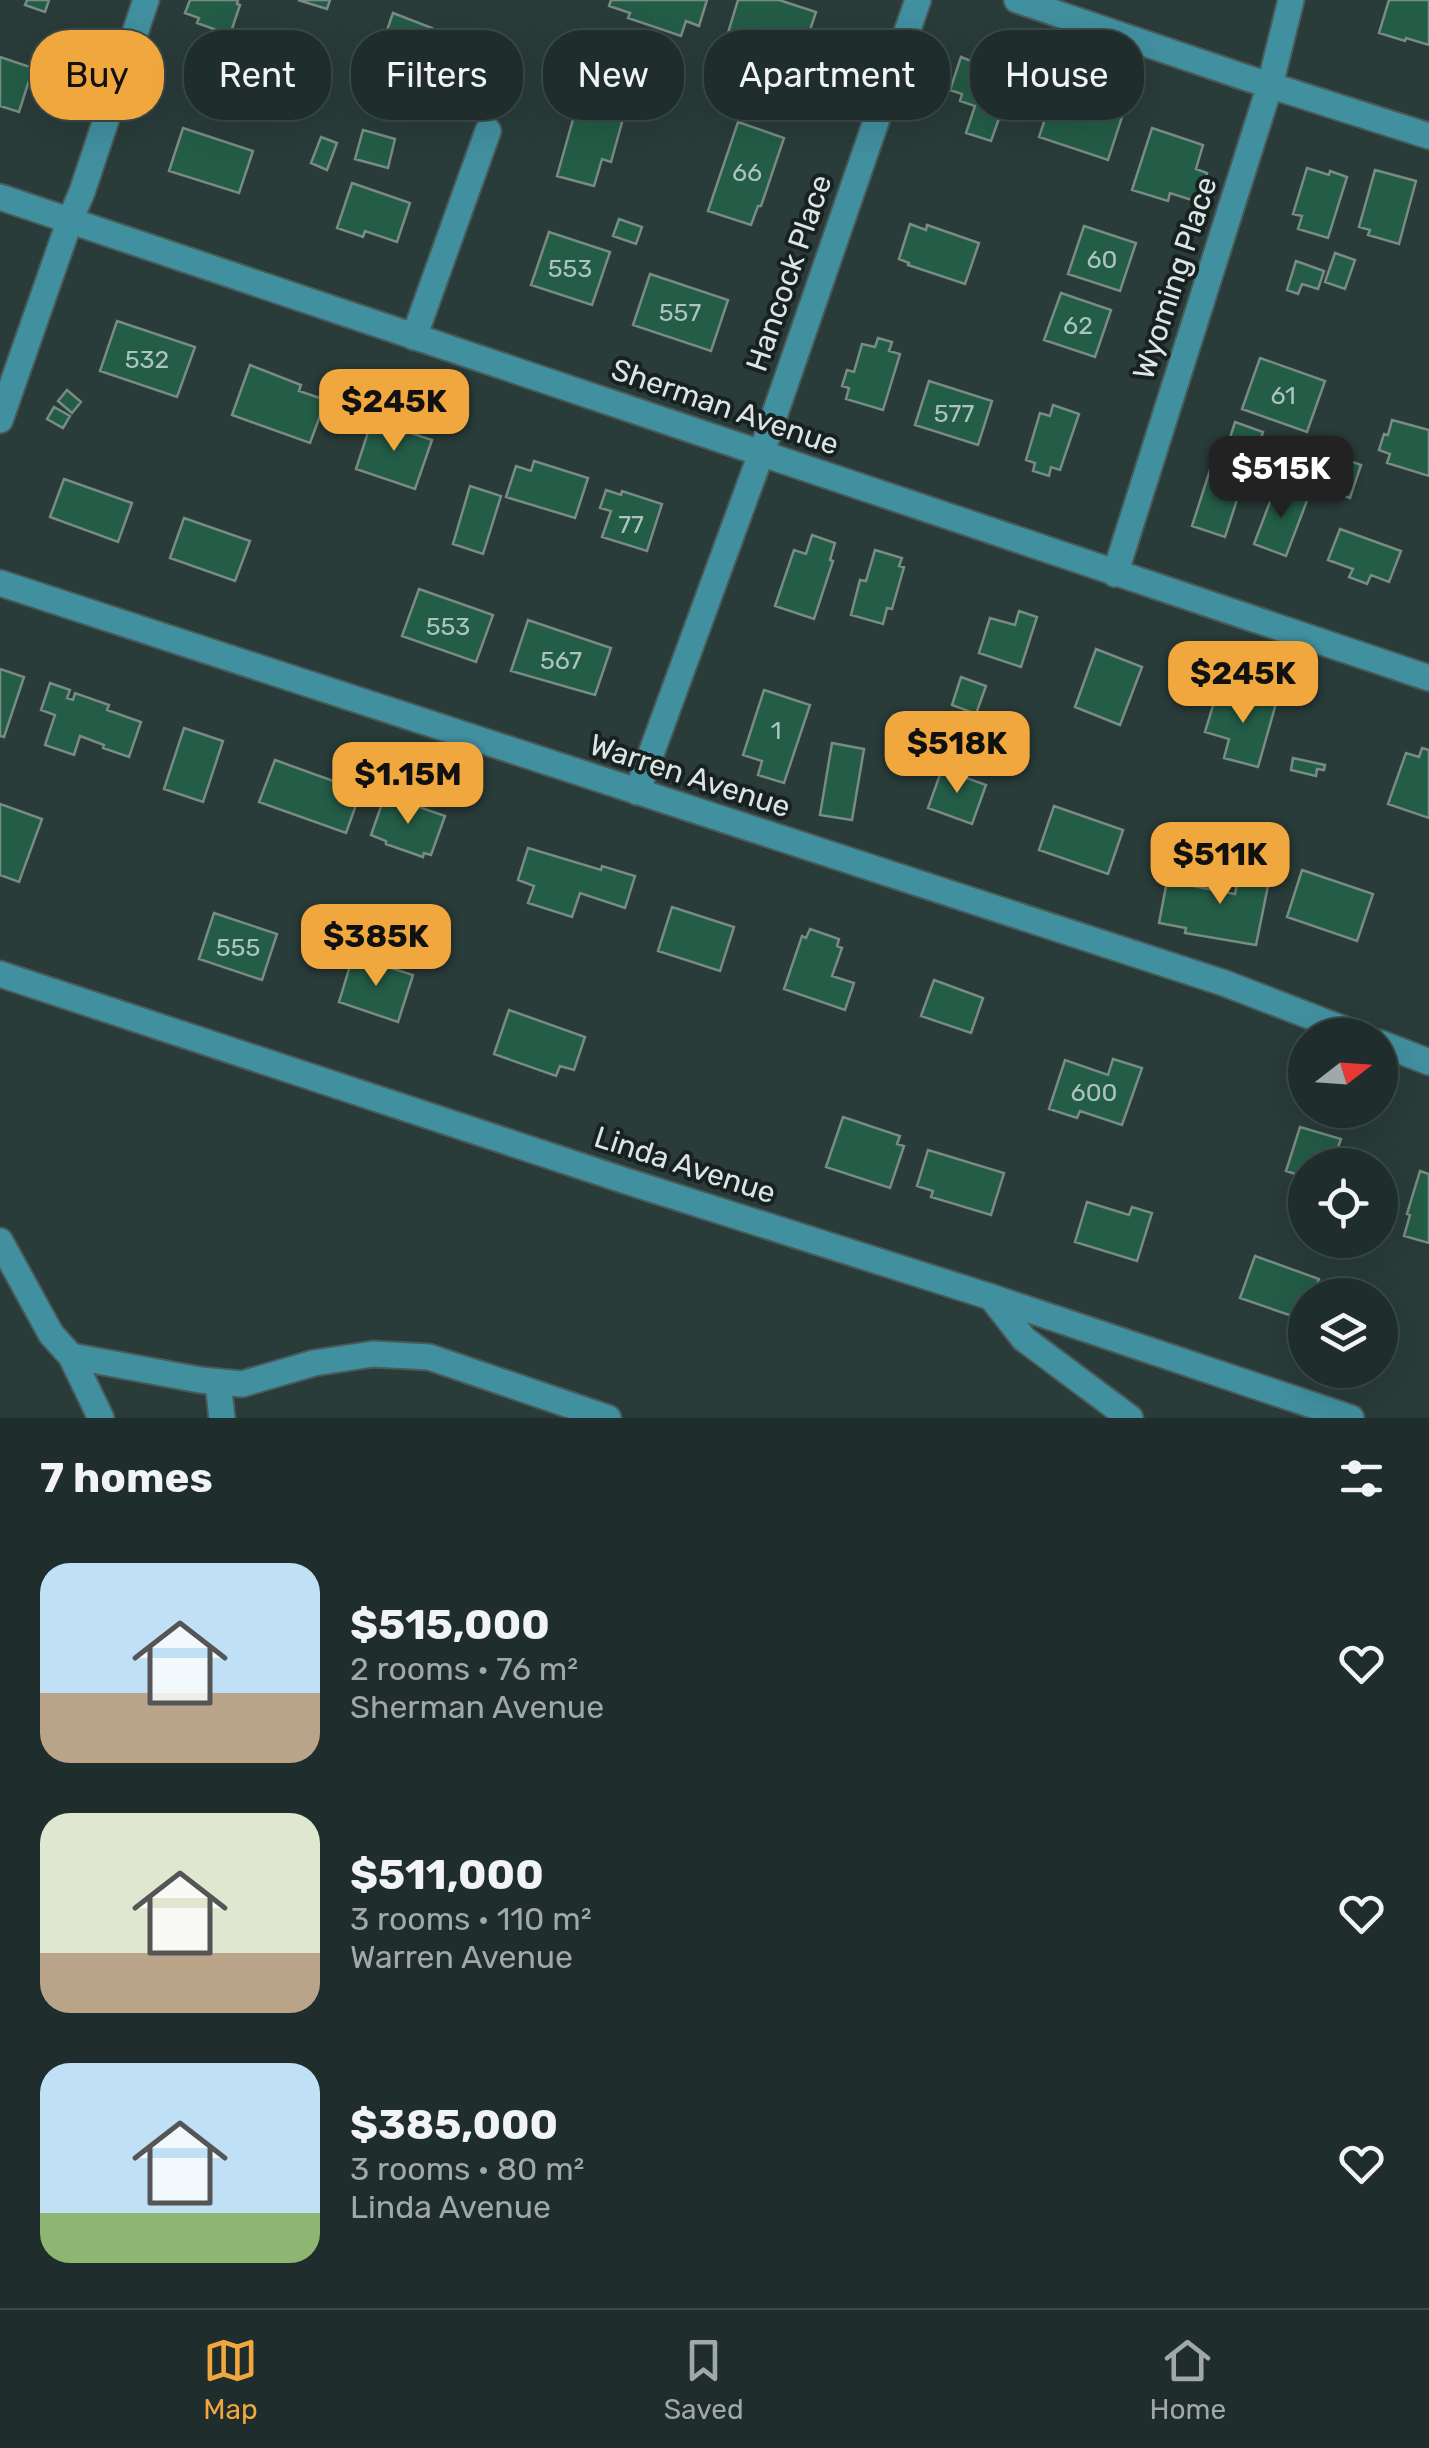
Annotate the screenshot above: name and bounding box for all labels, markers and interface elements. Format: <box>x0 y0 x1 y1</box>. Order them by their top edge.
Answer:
chip: Buy <box>30 30 164 120</box>
chip: Rent <box>184 30 331 120</box>
chip: Filters <box>351 30 523 120</box>
chip: New <box>543 30 684 120</box>
chip: Apartment <box>704 30 950 120</box>
chip: House <box>970 30 1144 120</box>
house number: 66 <box>732 158 762 187</box>
street label: Hancock Place <box>739 170 839 376</box>
street label: Wyoming Place <box>1125 172 1225 384</box>
house number: 60 <box>1087 245 1117 274</box>
house number: 553 <box>548 254 592 283</box>
house number: 557 <box>659 298 701 327</box>
house number: 62 <box>1063 311 1093 340</box>
house number: 532 <box>125 345 169 374</box>
street label: Sherman Avenue <box>607 351 843 463</box>
pin: $245K <box>324 369 464 454</box>
house number: 61 <box>1270 381 1296 410</box>
text: $245K <box>341 382 447 420</box>
house number: 577 <box>934 399 974 428</box>
pin: $515K <box>1211 436 1351 521</box>
text: $515K <box>1231 449 1331 487</box>
house number: 77 <box>618 510 644 539</box>
house number: 553 <box>426 612 470 641</box>
pin: $245K <box>1173 641 1313 726</box>
house number: 567 <box>540 646 582 675</box>
text: $245K <box>1190 654 1296 692</box>
pin: $518K <box>887 711 1027 796</box>
house number: 1 <box>771 716 781 745</box>
text: $518K <box>907 724 1007 762</box>
street label: Warren Avenue <box>585 727 795 825</box>
pin: $1.15M <box>327 742 489 827</box>
text: $1.15M <box>354 755 462 793</box>
pin: $511K <box>1150 822 1290 907</box>
text: $511K <box>1173 835 1267 873</box>
pin: $385K <box>306 904 446 989</box>
text: $385K <box>323 917 429 955</box>
house number: 555 <box>216 933 260 962</box>
north arrow <box>1288 1018 1398 1128</box>
map controls <box>1288 1018 1398 1388</box>
house number: 600 <box>1071 1078 1117 1107</box>
street label: Linda Avenue <box>590 1119 780 1211</box>
button: locate <box>1288 1148 1398 1258</box>
button: layers <box>1288 1278 1398 1388</box>
icon: filters <box>1334 1451 1389 1506</box>
text: 7 homes <box>40 1453 213 1503</box>
text: $515,000 <box>350 1600 550 1650</box>
icon: home <box>120 1603 240 1723</box>
icon: heart <box>1334 1636 1389 1691</box>
text: 2 rooms · 76 m² <box>350 1650 578 1688</box>
text: Sherman Avenue <box>350 1688 604 1726</box>
text: $511,000 <box>350 1850 544 1900</box>
icon: home <box>120 1853 240 1973</box>
icon: heart <box>1334 1886 1389 1941</box>
text: 3 rooms · 110 m² <box>350 1900 592 1938</box>
text: Warren Avenue <box>350 1938 573 1976</box>
text: $385,000 <box>350 2100 558 2150</box>
icon: home <box>120 2103 240 2223</box>
icon: heart <box>1334 2136 1389 2191</box>
text: 3 rooms · 80 m² <box>350 2150 585 2188</box>
text: Linda Avenue <box>350 2188 551 2226</box>
tab: Map <box>203 2333 258 2426</box>
tab: Saved <box>664 2333 744 2426</box>
tab: Home <box>1149 2333 1226 2426</box>

